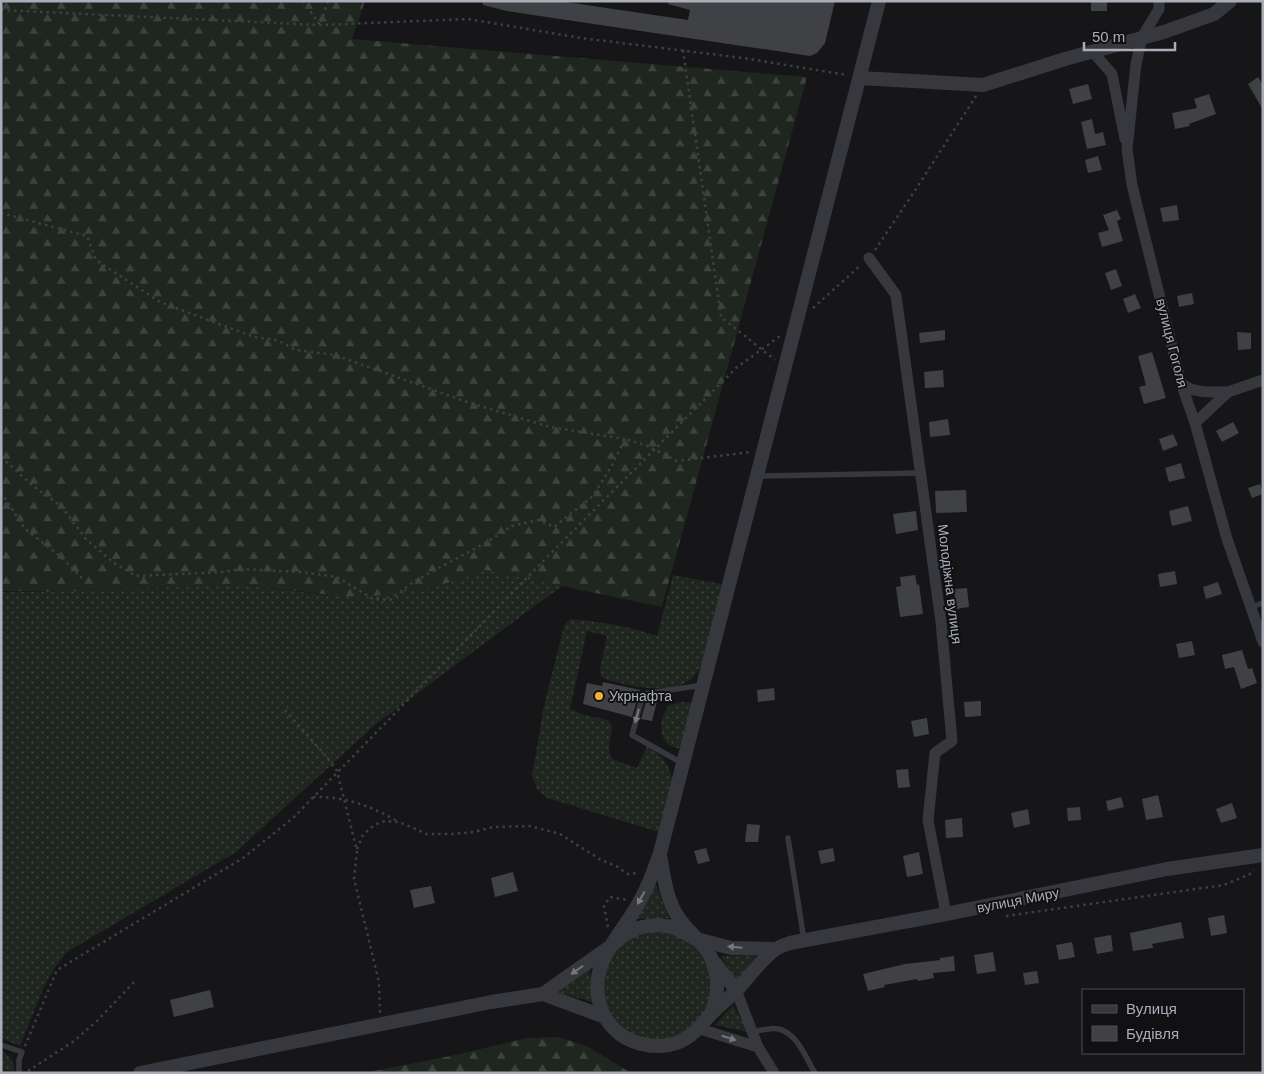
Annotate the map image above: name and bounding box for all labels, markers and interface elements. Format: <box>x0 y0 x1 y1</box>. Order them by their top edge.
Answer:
scale bar <box>1084 20 1175 52</box>
text: 50 m <box>1092 28 1125 45</box>
street label: вулиця Гоголя <box>1153 297 1191 389</box>
street label: Молодіжна вулиця <box>935 523 965 645</box>
place label: Укрнафта <box>609 688 672 704</box>
marker: Укрнафта <box>593 690 605 702</box>
one-way arrow <box>633 709 641 724</box>
street label: вулиця Миру <box>976 884 1060 916</box>
one-way arrow <box>637 891 645 905</box>
one-way arrow <box>727 943 743 951</box>
one-way arrow <box>570 965 584 975</box>
legend <box>1082 989 1244 1054</box>
text: Вулиця <box>1126 1000 1177 1017</box>
text: Будівля <box>1126 1025 1179 1042</box>
one-way arrow <box>722 1034 737 1042</box>

